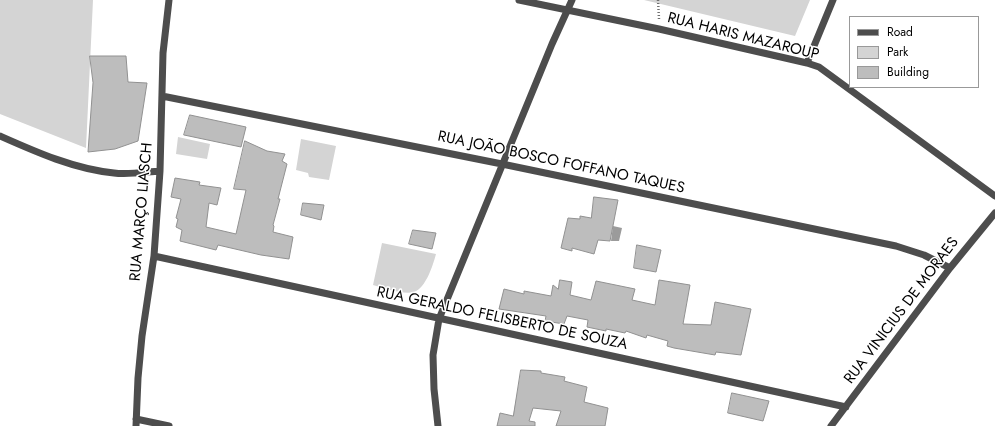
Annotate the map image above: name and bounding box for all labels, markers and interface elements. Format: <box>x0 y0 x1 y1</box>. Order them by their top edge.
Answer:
street label: RUA HARIS MAZAROUP <box>665 9 821 65</box>
legend <box>849 16 979 88</box>
text: Road <box>887 23 913 41</box>
text: Park <box>887 43 908 61</box>
text: Building <box>887 63 929 81</box>
street label: RUA JOÃO BOSCO FOFFANO TAQUES <box>436 128 686 198</box>
street label: RUA MARÇO LIASCH <box>127 142 157 282</box>
street label: RUA VINICIUS DE MORAES <box>841 234 963 388</box>
street label: RUA GERALDO FELISBERTO DE SOUZA <box>375 284 629 354</box>

